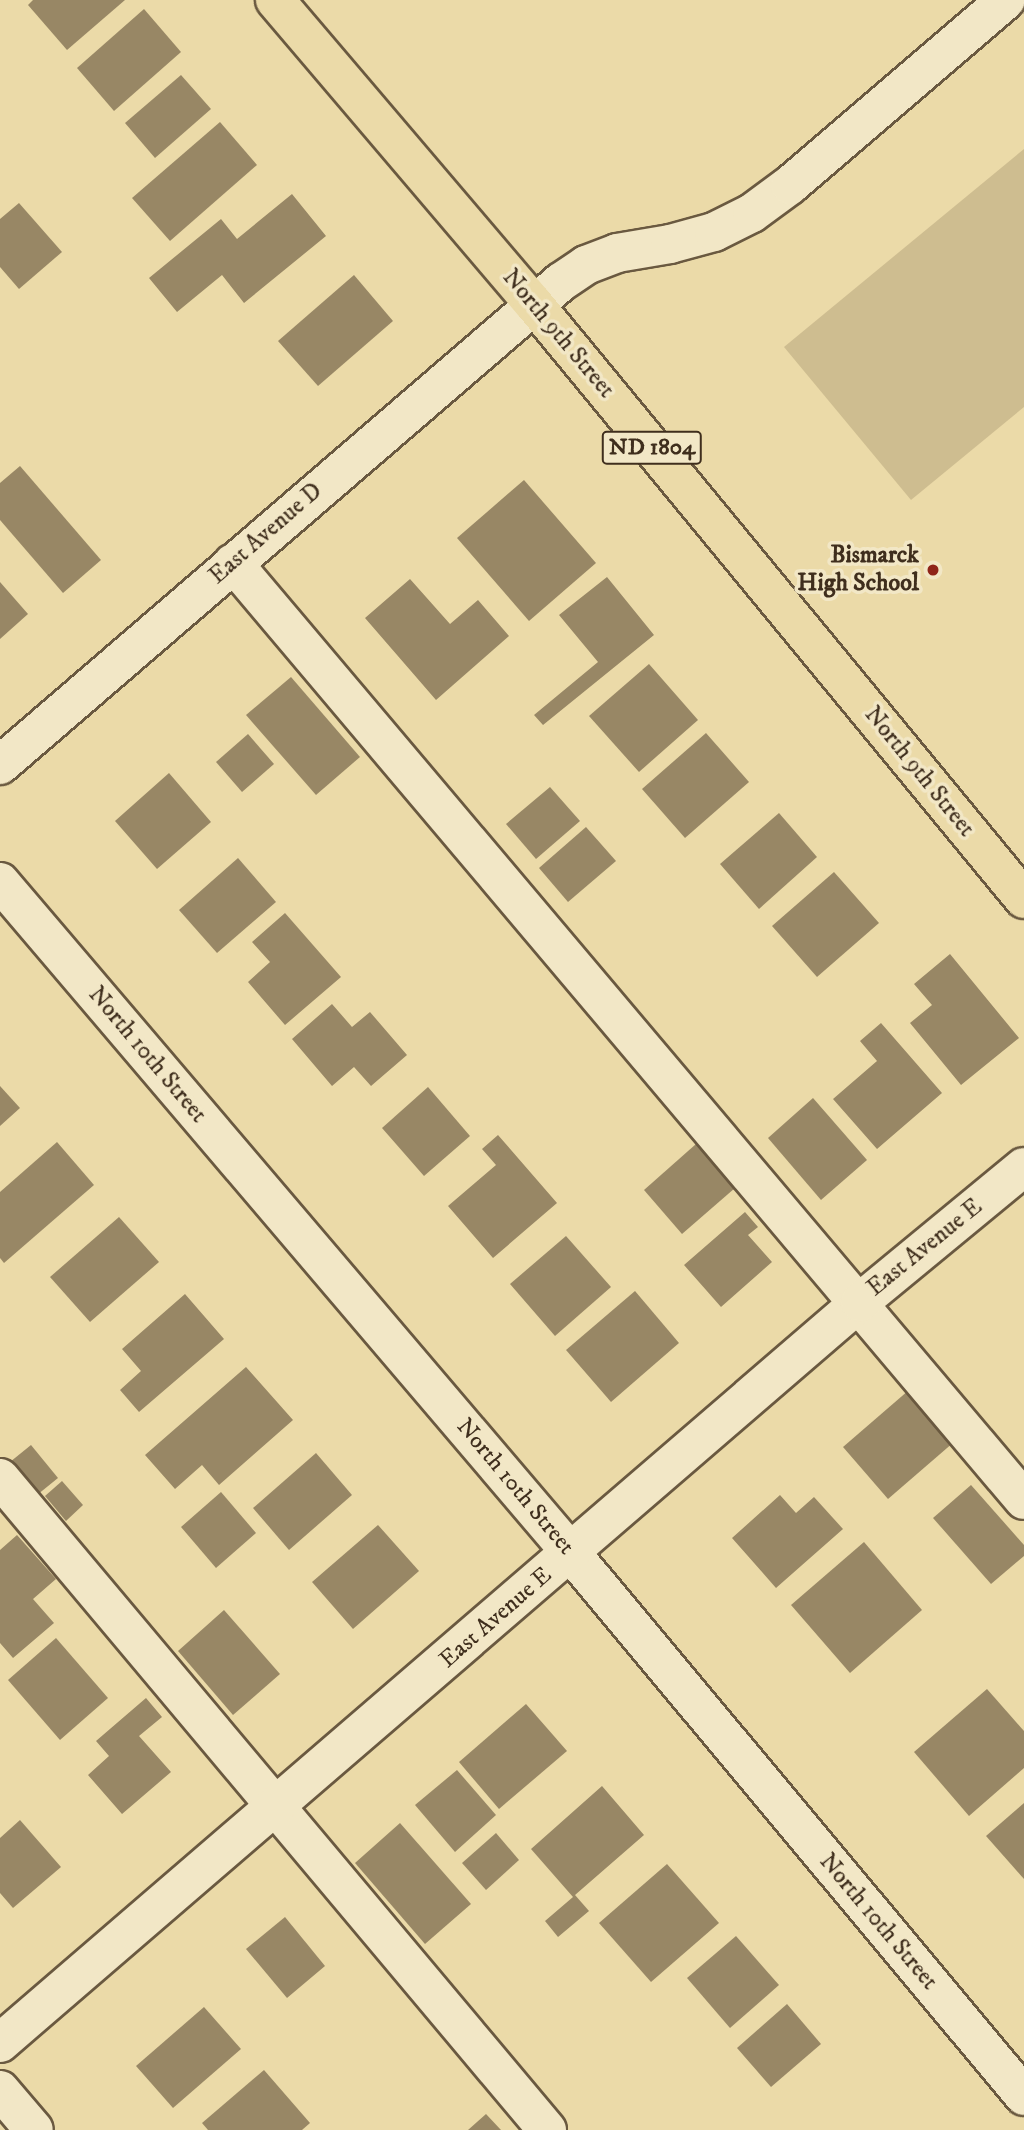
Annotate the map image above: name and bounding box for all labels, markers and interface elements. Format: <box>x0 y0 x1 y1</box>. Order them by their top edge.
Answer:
street label: North 9th Street <box>496 264 620 404</box>
road number: ND 1804 <box>601 428 703 468</box>
street label: East Avenue D <box>204 477 328 591</box>
place label: Bismarck High School <box>797 542 919 598</box>
marker: Bismarck High School <box>925 562 941 578</box>
street label: North 9th Street <box>858 701 980 843</box>
street label: North 10th Street <box>82 981 212 1129</box>
street label: East Avenue E <box>862 1193 988 1303</box>
street label: North 10th Street <box>450 1413 580 1561</box>
street label: East Avenue E <box>434 1561 558 1675</box>
street label: North 10th Street <box>813 1848 943 1996</box>

